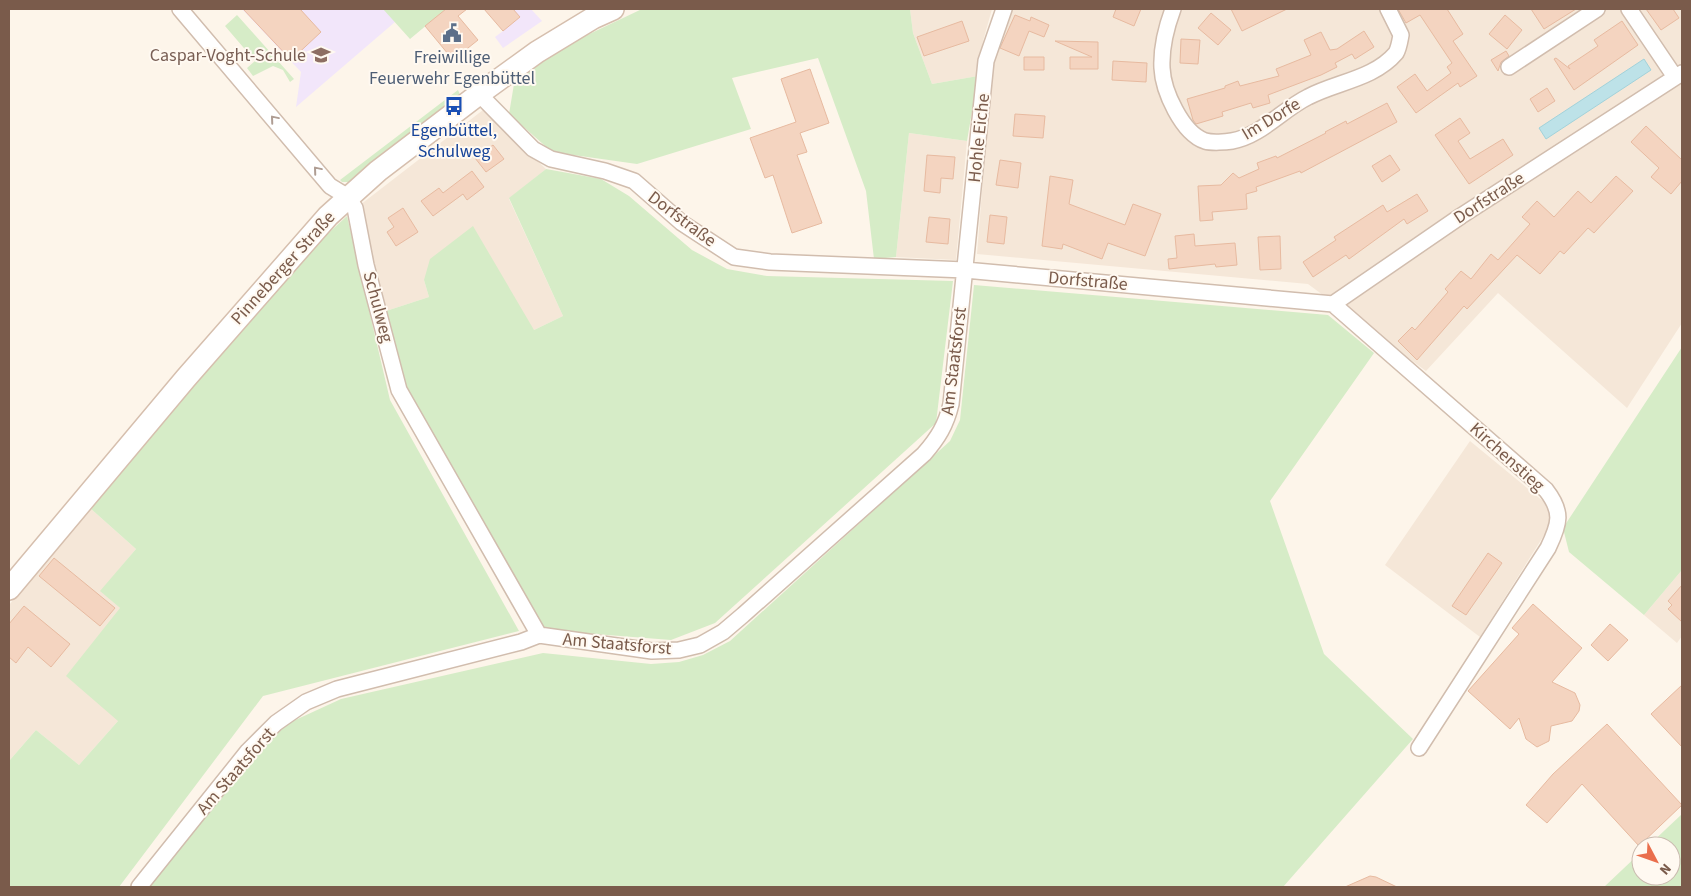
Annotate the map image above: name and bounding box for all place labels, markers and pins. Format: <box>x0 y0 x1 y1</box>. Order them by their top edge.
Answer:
public building icon: Freiwillige Feuerwehr Egenbüttel <box>441 22 463 44</box>
place label: Caspar-Voght-Schule <box>150 43 306 68</box>
school or university icon: Caspar-Voght-Schule <box>310 44 332 66</box>
place label: Freiwillige Feuerwehr Egenbüttel <box>369 45 535 91</box>
bus stop icon: Egenbüttel, Schulweg <box>443 95 465 117</box>
place label: Egenbüttel, Schulweg <box>411 118 497 164</box>

